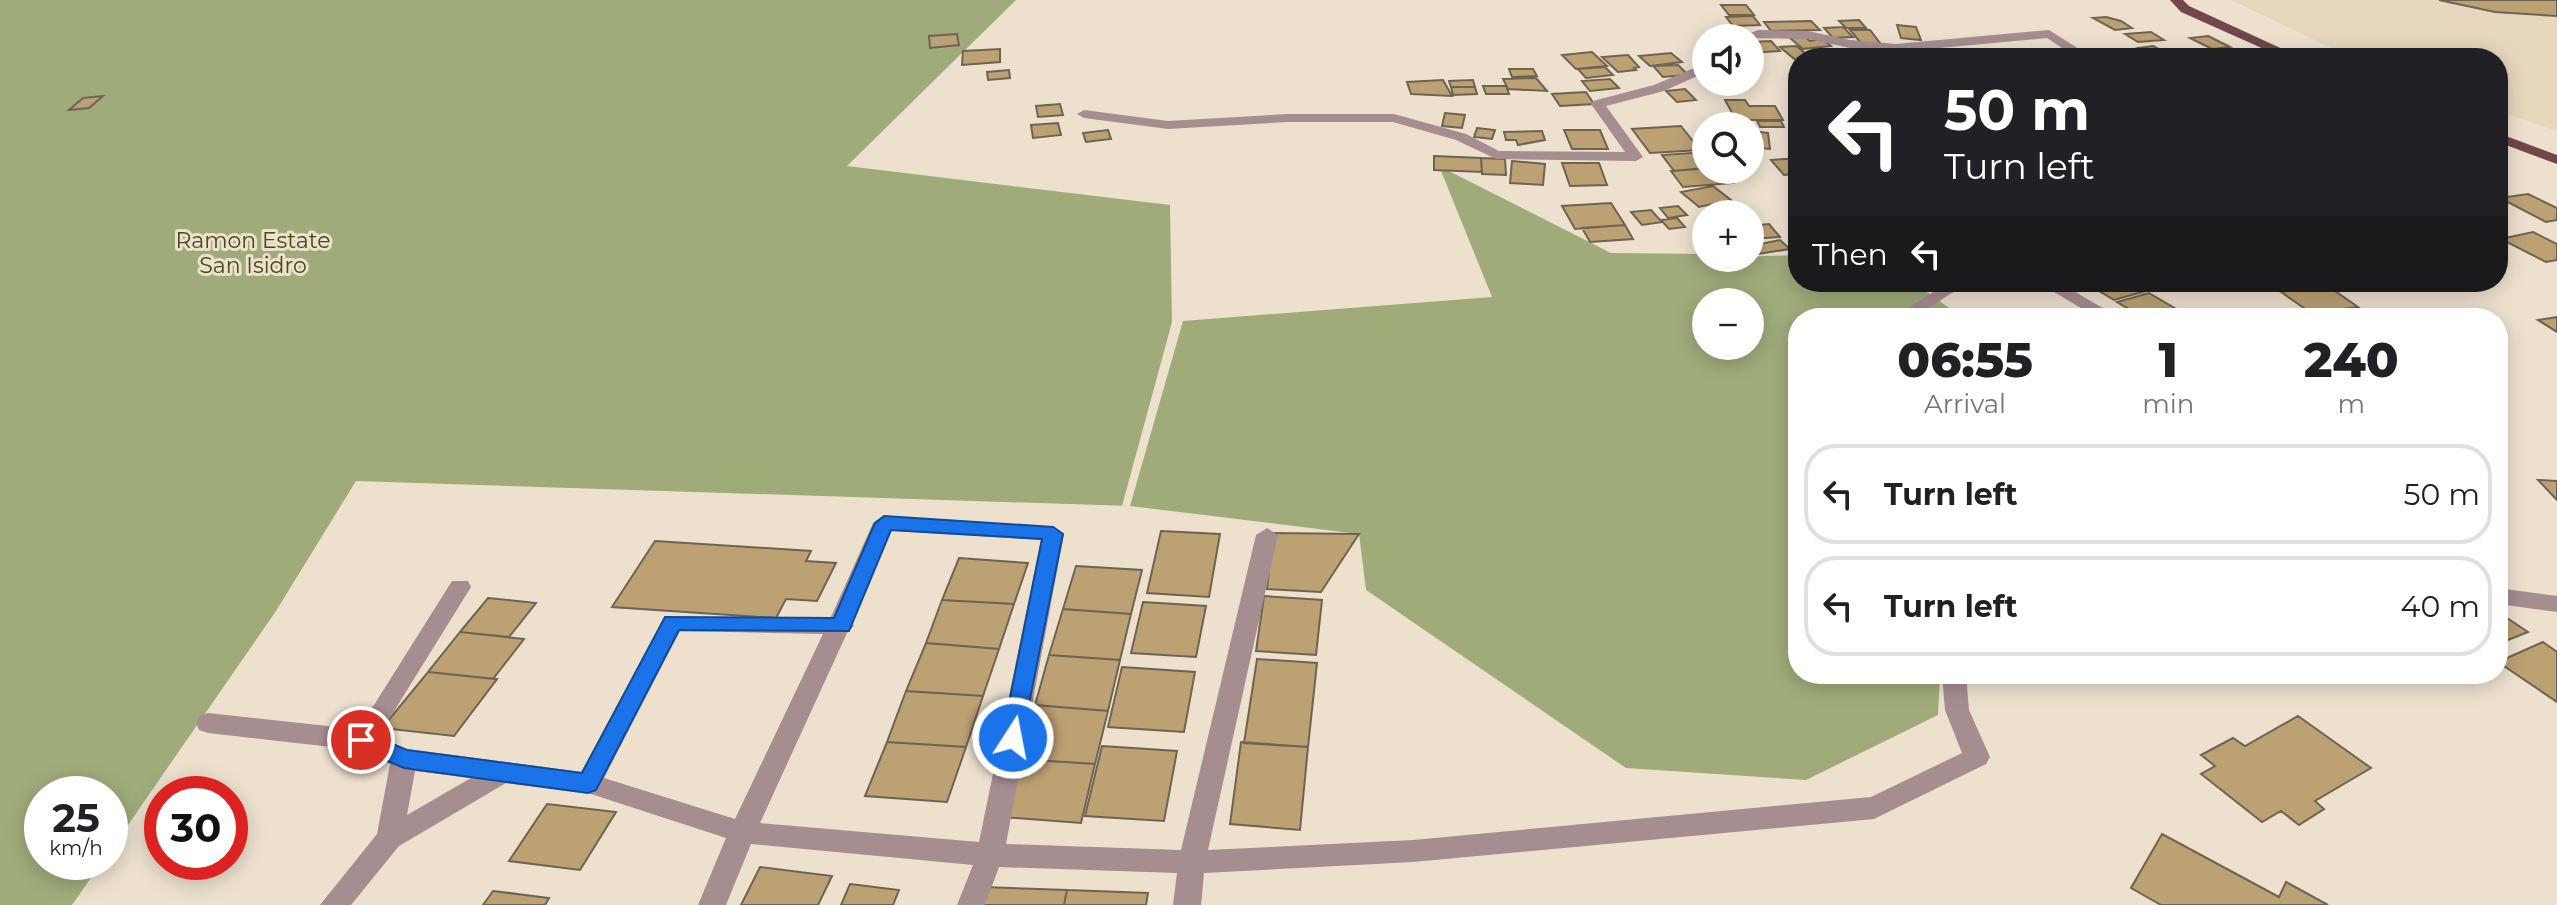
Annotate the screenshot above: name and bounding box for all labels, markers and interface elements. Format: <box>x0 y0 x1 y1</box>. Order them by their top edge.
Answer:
map controls <box>1692 24 1764 360</box>
button: sound <box>1692 24 1764 96</box>
text: 50 m <box>1944 76 2090 144</box>
icon: left <box>1812 80 1916 184</box>
button: search <box>1692 112 1764 184</box>
text: Turn left <box>1944 144 2095 188</box>
button: + <box>1692 200 1764 272</box>
park label: Ramon Estate San Isidro <box>175 227 331 279</box>
icon: left <box>1904 232 1948 276</box>
text: Then <box>1812 236 1888 273</box>
button: − <box>1692 288 1764 360</box>
text: 06:55 <box>1897 331 2033 389</box>
text: 1 <box>2159 331 2178 389</box>
text: 240 <box>2304 331 2399 389</box>
text: Arrival <box>1924 388 2006 420</box>
text: min <box>2142 388 2194 420</box>
text: m <box>2337 388 2365 420</box>
icon: left <box>1816 472 1860 516</box>
text: Turn left <box>1884 476 2017 513</box>
text: 50 m <box>2403 476 2480 513</box>
icon: left <box>1816 584 1860 628</box>
text: Turn left <box>1884 588 2017 625</box>
text: 40 m <box>2401 588 2480 625</box>
position arrow <box>971 696 1055 780</box>
pin <box>327 706 395 774</box>
icon: arrive <box>339 718 383 762</box>
speed limit sign: 30 <box>144 776 248 880</box>
text: 25 <box>52 793 100 842</box>
text: km/h <box>49 836 103 860</box>

